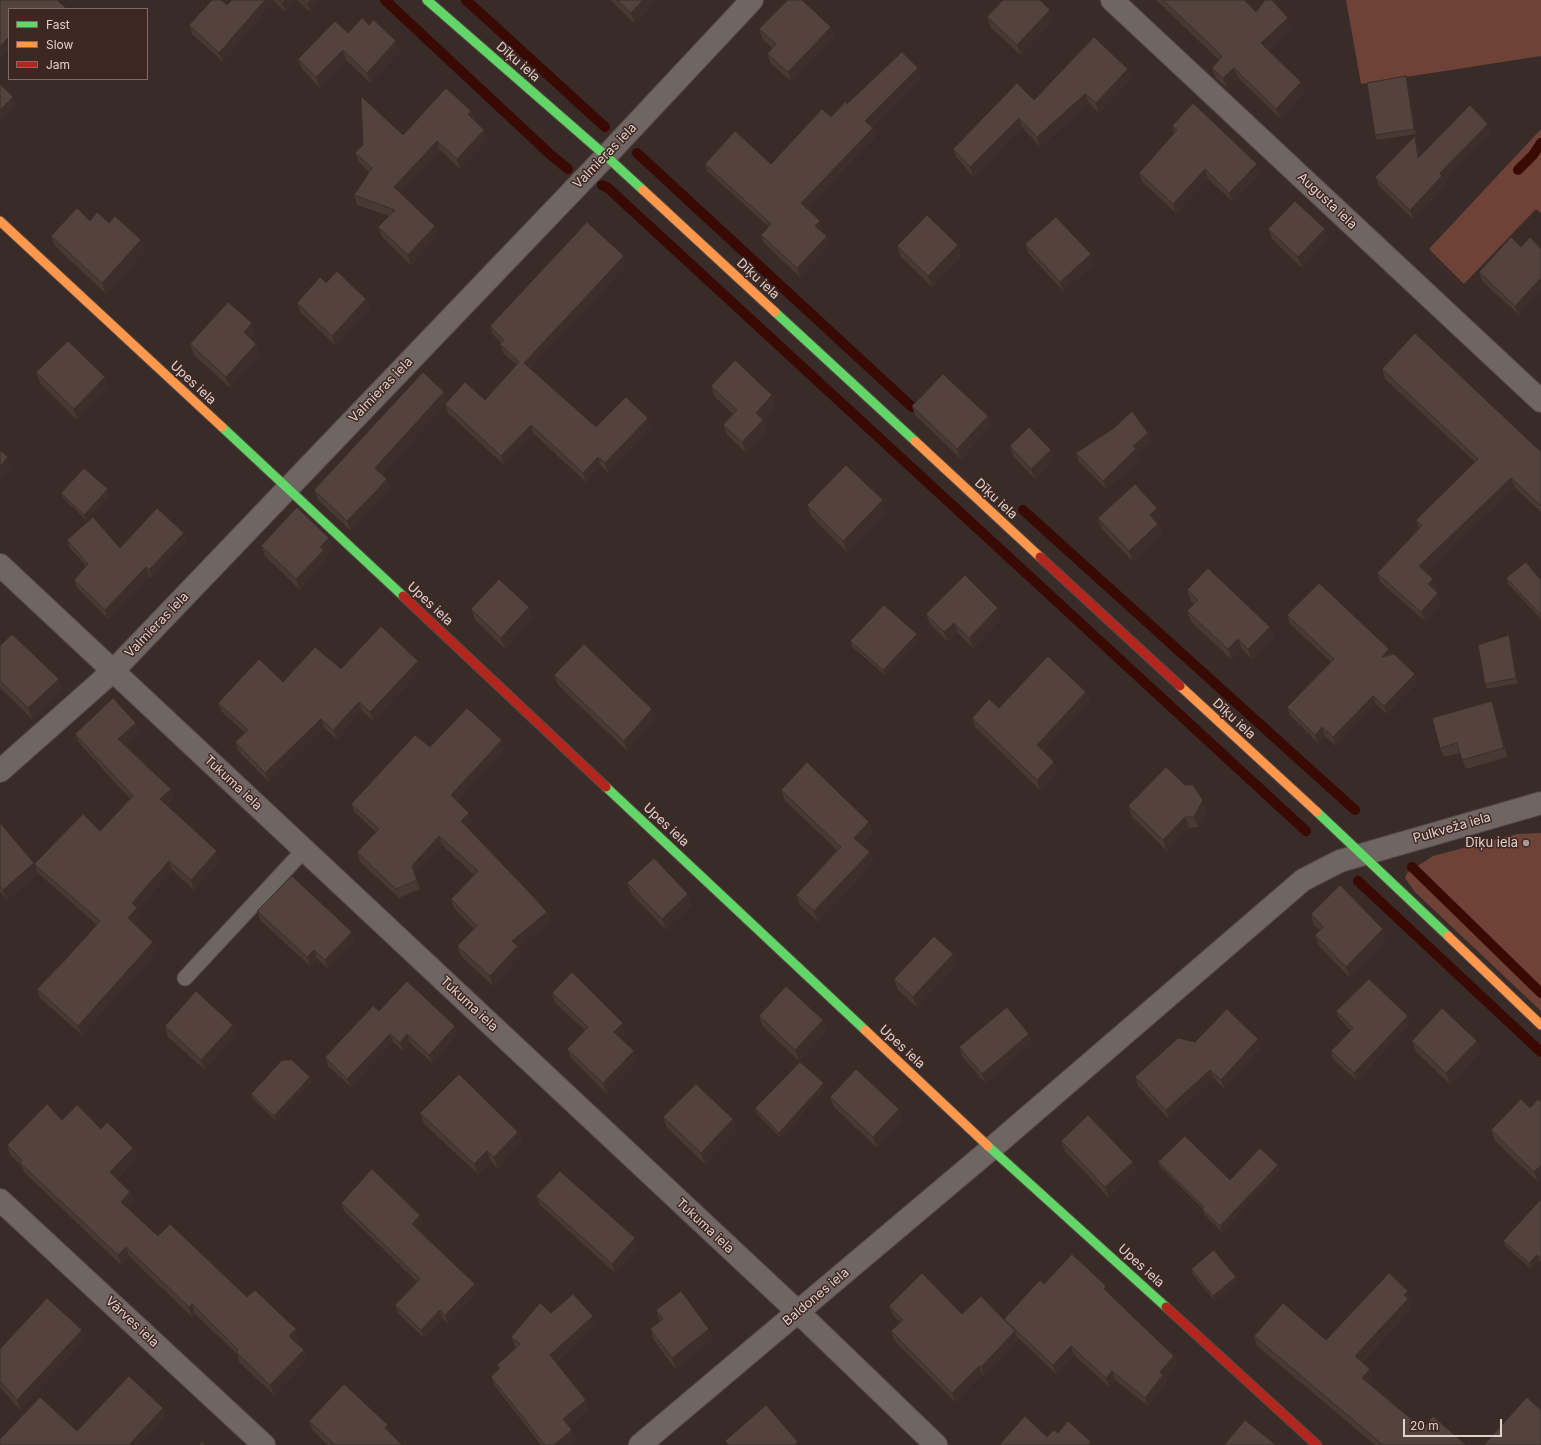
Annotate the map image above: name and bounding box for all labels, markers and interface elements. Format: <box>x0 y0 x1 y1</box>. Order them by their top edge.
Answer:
legend <box>8 8 148 80</box>
text: Fast <box>46 17 70 32</box>
text: Slow <box>46 37 73 52</box>
street label: Dīķu iela <box>493 39 543 85</box>
text: Jam <box>46 57 70 72</box>
street label: Valmieras iela <box>570 120 640 192</box>
street label: Augusta iela <box>1294 170 1360 232</box>
street label: Dīķu iela <box>733 255 783 303</box>
street label: Valmieras iela <box>346 354 416 426</box>
street label: Upes iela <box>167 358 219 408</box>
street label: Dīķu iela <box>971 475 1021 523</box>
street label: Upes iela <box>404 579 456 629</box>
street label: Valmieras iela <box>122 589 192 661</box>
street label: Dīķu iela <box>1209 695 1259 743</box>
street label: Tukuma iela <box>201 752 265 814</box>
street label: Upes iela <box>640 800 692 850</box>
street label: Pulkveža iela <box>1411 809 1493 847</box>
place label: Dīķu iela <box>1465 835 1518 851</box>
marker: Dīķu iela <box>1521 838 1531 848</box>
street label: Tukuma iela <box>437 973 501 1035</box>
street label: Upes iela <box>876 1022 928 1072</box>
street label: Tukuma iela <box>673 1195 737 1257</box>
street label: Upes iela <box>1115 1241 1167 1291</box>
street label: Baldones iela <box>780 1265 852 1329</box>
street label: Vārves iela <box>102 1293 162 1351</box>
scale bar <box>1405 1411 1504 1437</box>
text: 20 m <box>1410 1418 1439 1433</box>

